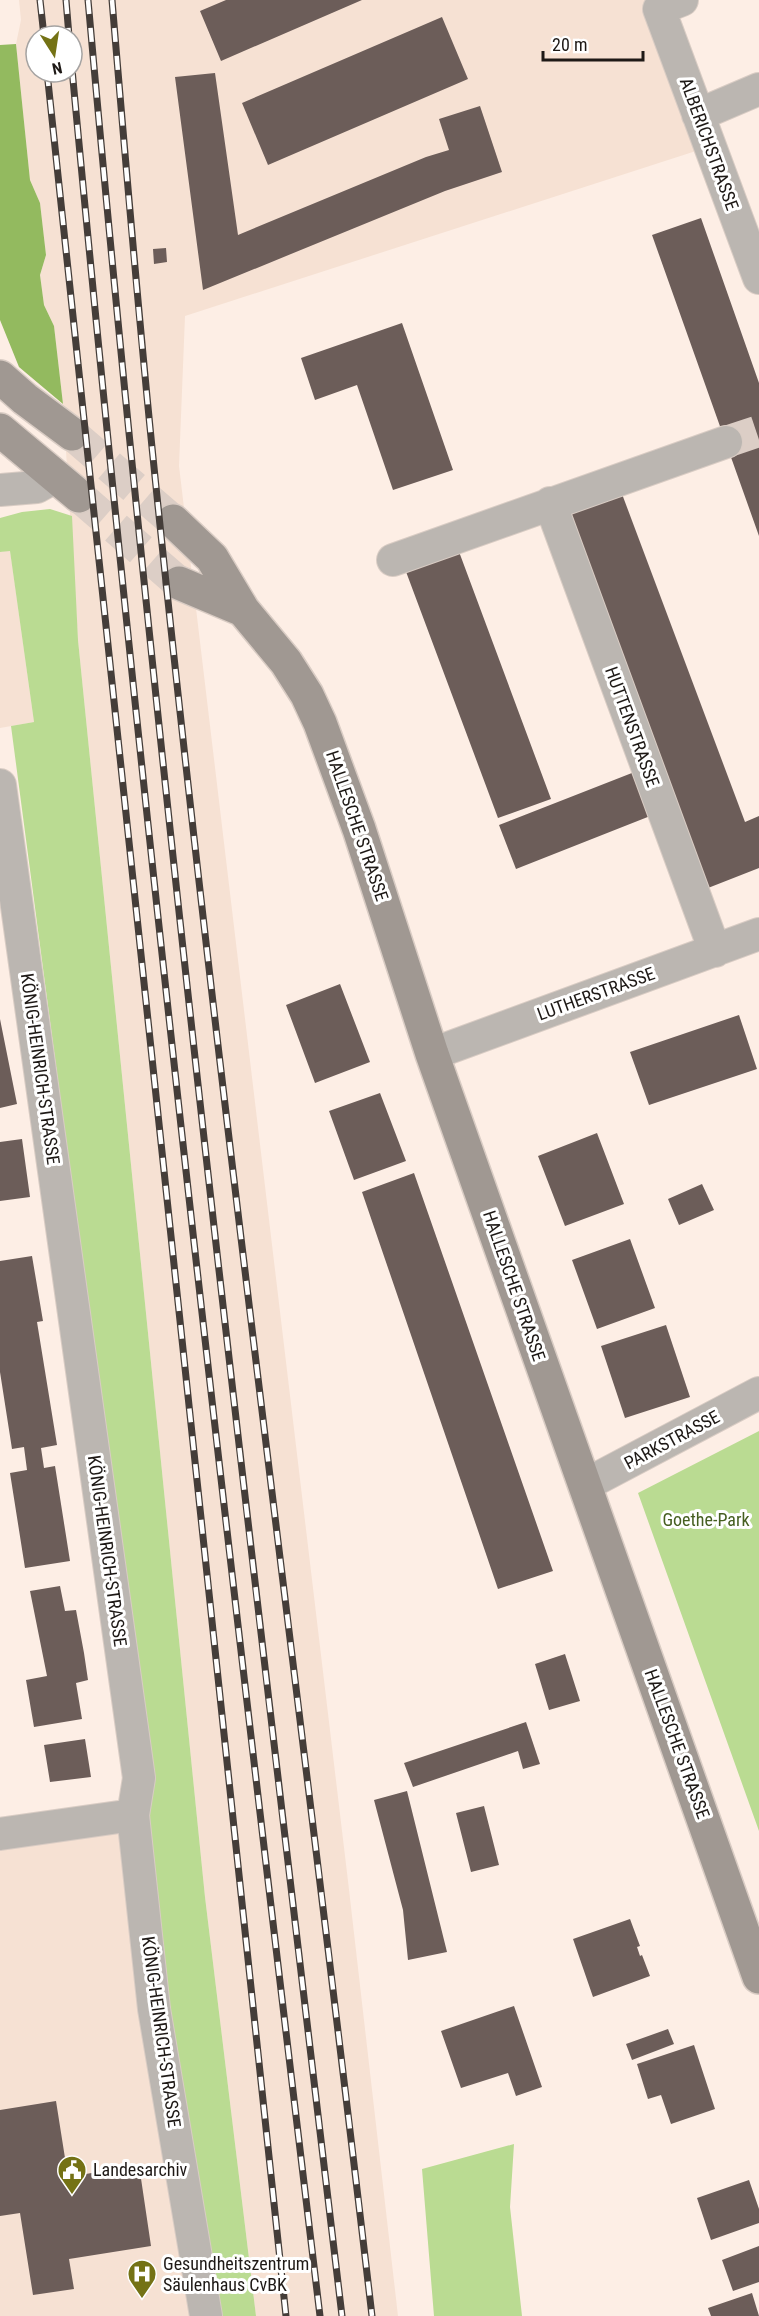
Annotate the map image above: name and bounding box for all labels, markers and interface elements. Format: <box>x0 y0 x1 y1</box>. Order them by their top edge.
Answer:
north arrow <box>24 24 84 84</box>
scale bar <box>543 24 644 62</box>
text: 20 m <box>552 34 587 55</box>
text: N <box>50 58 64 78</box>
street label: ALBERICHSTRASSE <box>676 75 743 213</box>
street label: HUTTENSTRASSE <box>601 664 664 790</box>
street label: HALLESCHE STRASSE <box>322 748 393 904</box>
street label: LUTHERSTRASSE <box>534 963 657 1025</box>
street label: KÖNIG-HEINRICH-STRASSE <box>17 972 64 1166</box>
street label: HALLESCHE STRASSE <box>479 1208 550 1364</box>
street label: PARKSTRASSE <box>621 1406 723 1473</box>
street label: KÖNIG-HEINRICH-STRASSE <box>84 1454 131 1648</box>
park label: Goethe-Park <box>662 1509 750 1530</box>
street label: HALLESCHE STRASSE <box>641 1666 714 1822</box>
street label: KÖNIG-HEINRICH-STRASSE <box>138 1935 185 2129</box>
public building icon: Landesarchiv <box>56 2154 88 2196</box>
place label: Landesarchiv <box>93 2159 188 2180</box>
place label: Gesundheitszentrum Säulenhaus CvBK <box>163 2253 309 2295</box>
hospital icon: Gesundheitszentrum Säulenhaus CvBK <box>126 2258 158 2300</box>

